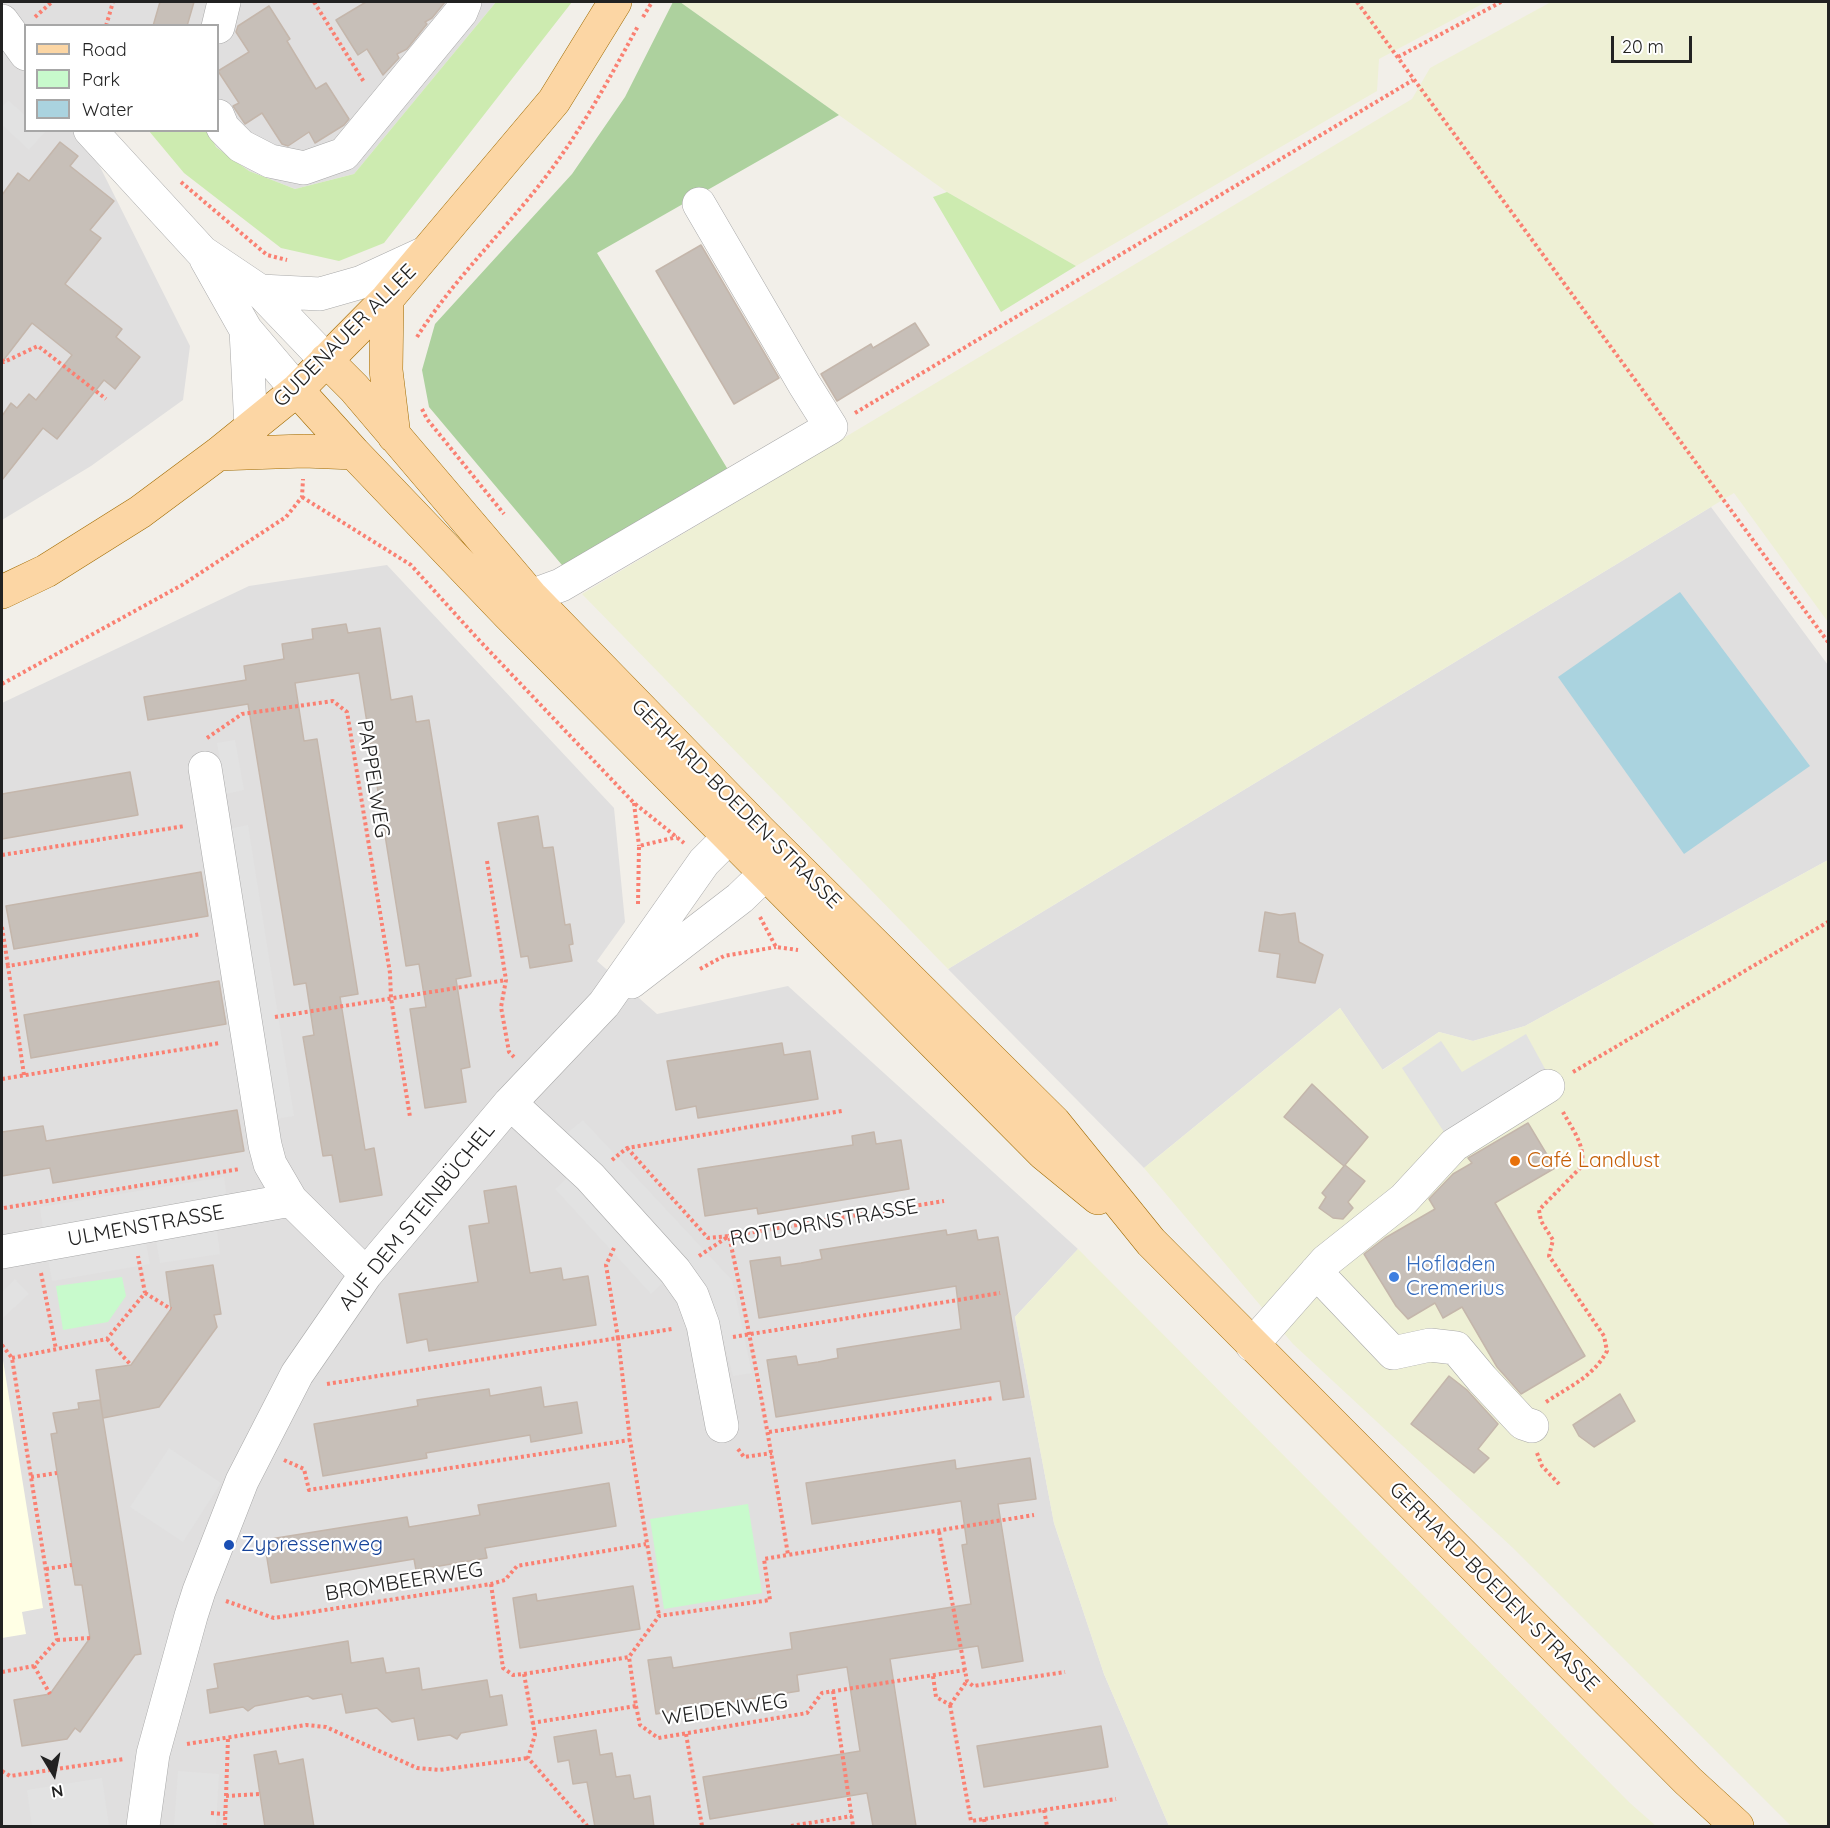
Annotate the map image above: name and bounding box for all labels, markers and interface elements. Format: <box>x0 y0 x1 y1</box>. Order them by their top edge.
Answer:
legend <box>24 24 219 132</box>
scale bar <box>1614 24 1695 62</box>
text: 20 m <box>1622 35 1664 58</box>
text: Road <box>82 38 127 61</box>
text: Park <box>82 68 120 91</box>
text: Water <box>82 98 133 121</box>
street label: GUDENAUER ALLEE <box>268 259 422 413</box>
street label: GERHARD-BOEDEN-STRASSE <box>626 694 846 914</box>
street label: PAPPELWEG <box>351 718 395 840</box>
street label: AUF DEM STEINBÜCHEL <box>334 1118 500 1316</box>
place label: Café Landlust <box>1527 1148 1660 1174</box>
marker: Café Landlust <box>1508 1154 1522 1168</box>
street label: ROTDORNSTRASSE <box>728 1194 920 1252</box>
street label: ULMENSTRASSE <box>66 1200 226 1252</box>
place label: Hofladen Cremerius <box>1406 1252 1505 1302</box>
marker: Hofladen Cremerius <box>1387 1270 1401 1284</box>
street label: GERHARD-BOEDEN-STRASSE <box>1384 1477 1604 1697</box>
place label: Zypressenweg <box>241 1532 383 1558</box>
marker: Zypressenweg <box>222 1538 236 1552</box>
street label: BROMBEERWEG <box>323 1557 485 1607</box>
street label: WEIDENWEG <box>661 1689 789 1731</box>
north arrow <box>24 1744 84 1804</box>
text: N <box>50 1781 65 1803</box>

